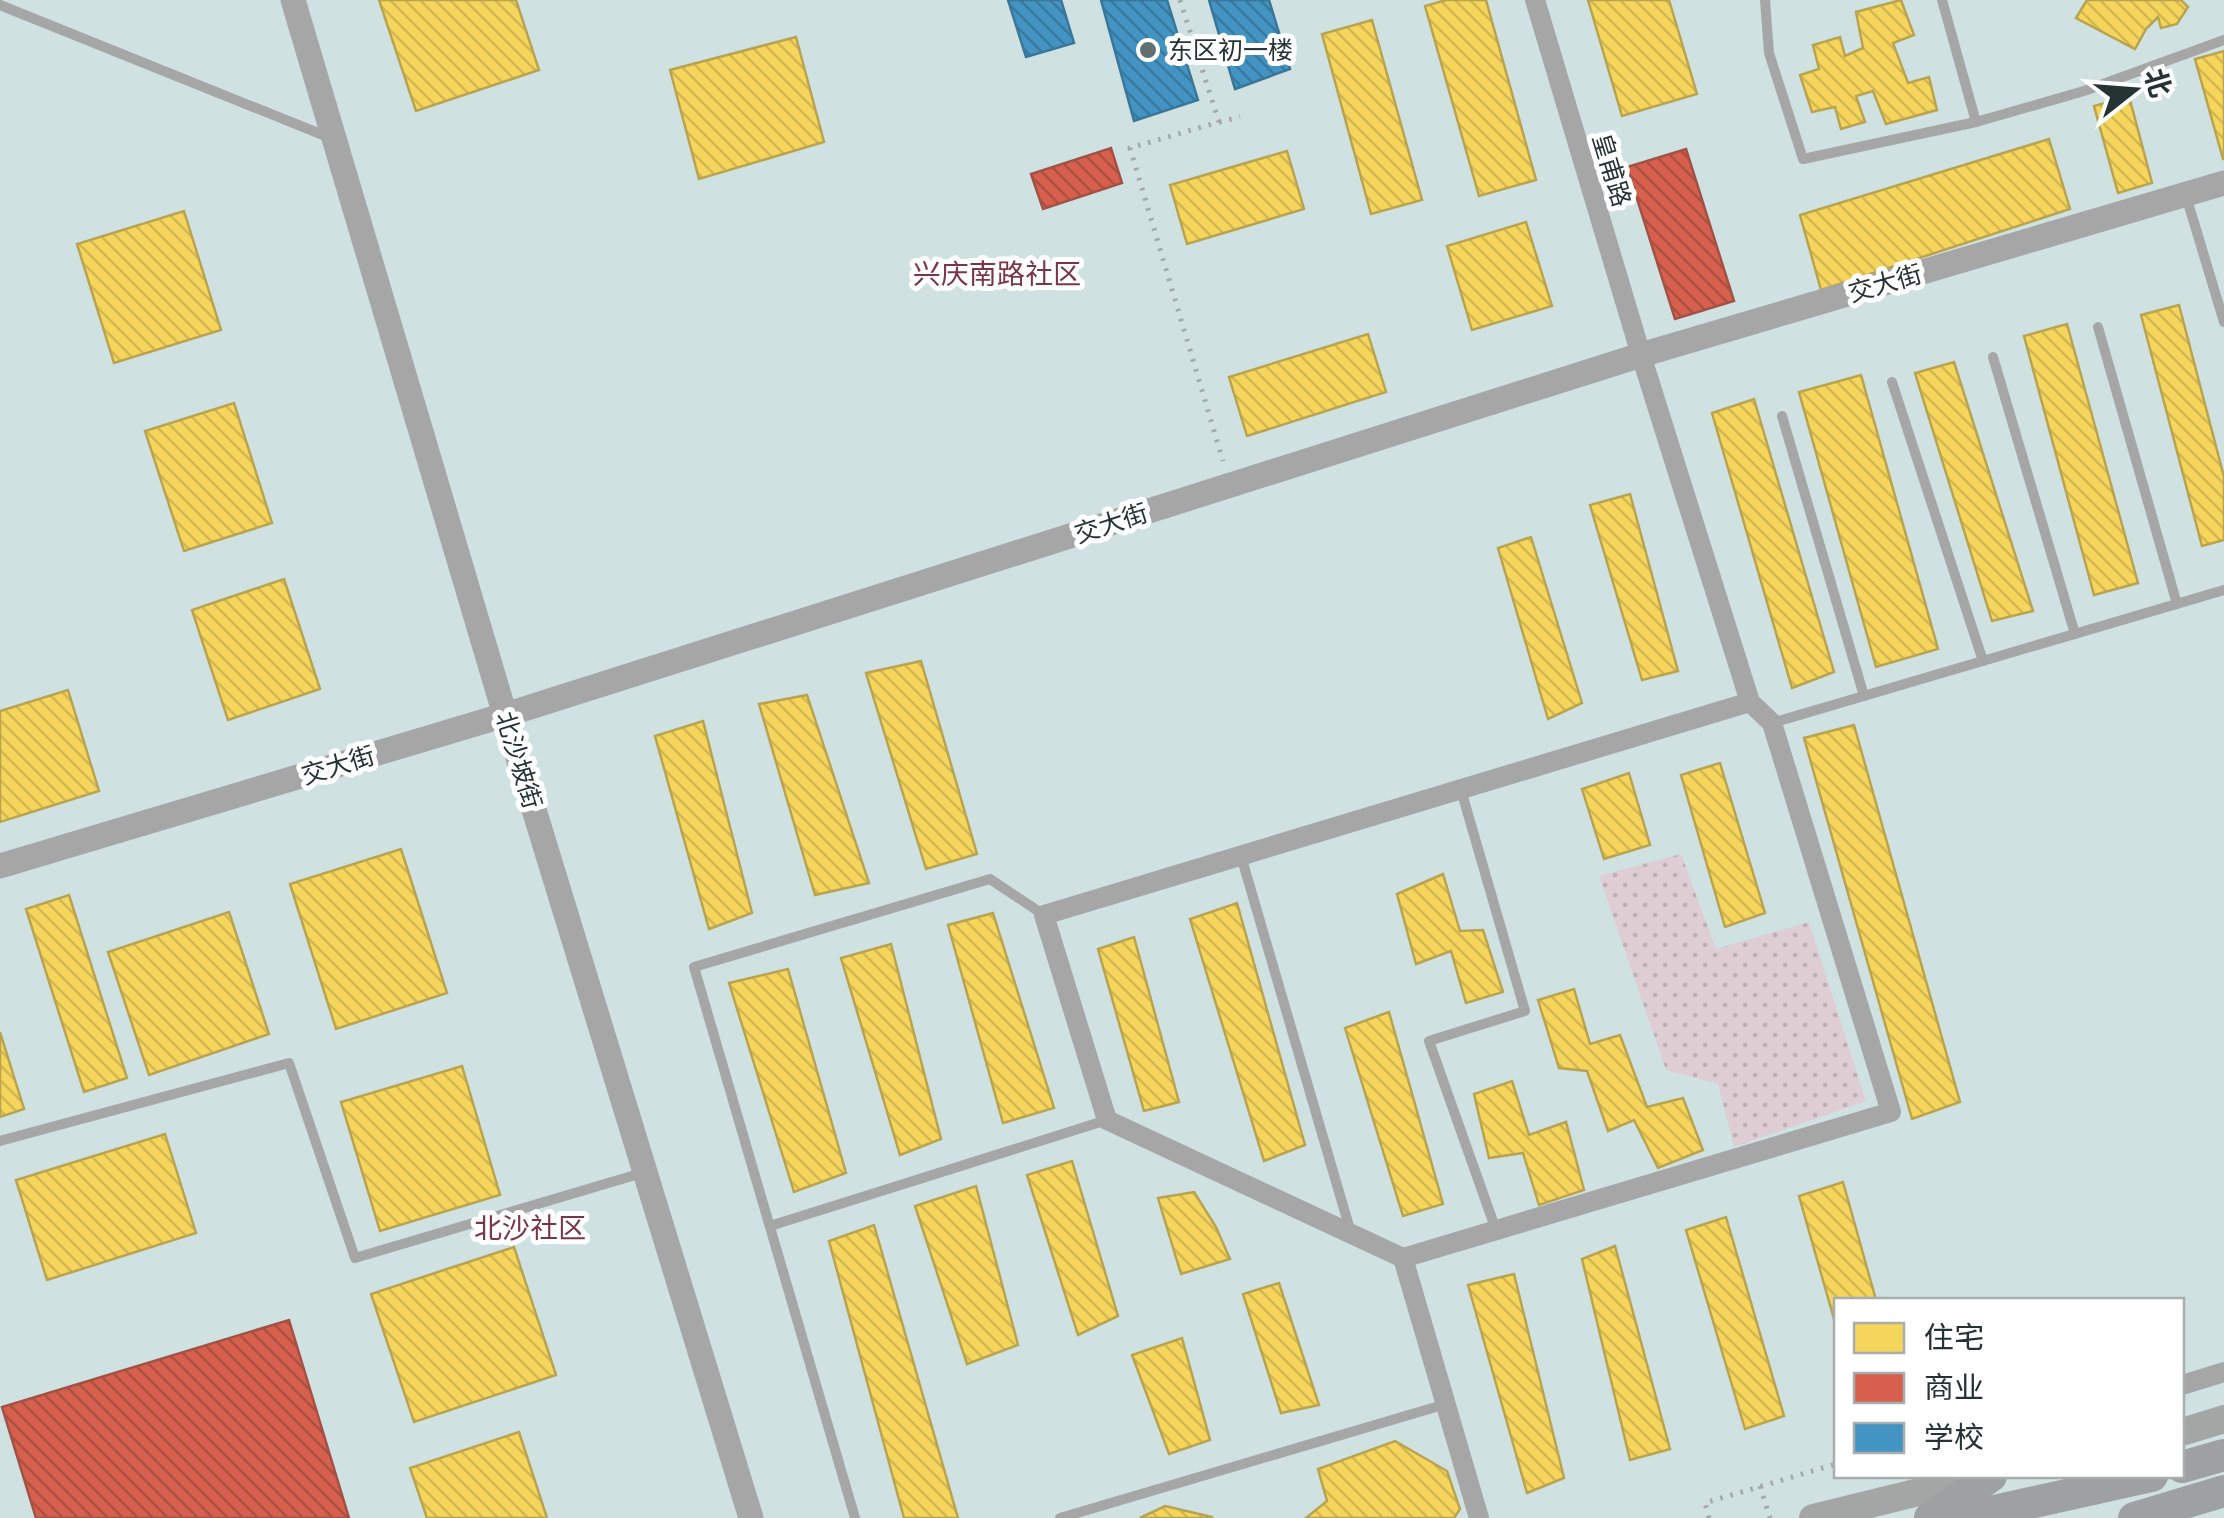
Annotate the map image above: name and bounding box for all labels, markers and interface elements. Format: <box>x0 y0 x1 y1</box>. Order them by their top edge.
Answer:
place label: 东区初一楼 <box>1168 36 1293 65</box>
marker: 东区初一楼 <box>1137 39 1159 61</box>
north arrow <box>2084 40 2184 140</box>
text: 北 <box>2138 65 2177 101</box>
street label: 皇甫路 <box>1587 130 1636 210</box>
district label: 兴庆南路社区 <box>913 258 1081 291</box>
street label: 交大街 <box>1845 259 1925 308</box>
street label: 交大街 <box>1071 498 1151 549</box>
street label: 北沙坡街 <box>490 708 547 812</box>
street label: 交大街 <box>298 741 378 790</box>
district label: 北沙社区 <box>474 1212 586 1245</box>
legend <box>1834 1298 2184 1478</box>
text: 住宅 <box>1924 1320 1984 1356</box>
text: 商业 <box>1924 1370 1984 1406</box>
text: 学校 <box>1924 1420 1984 1456</box>

